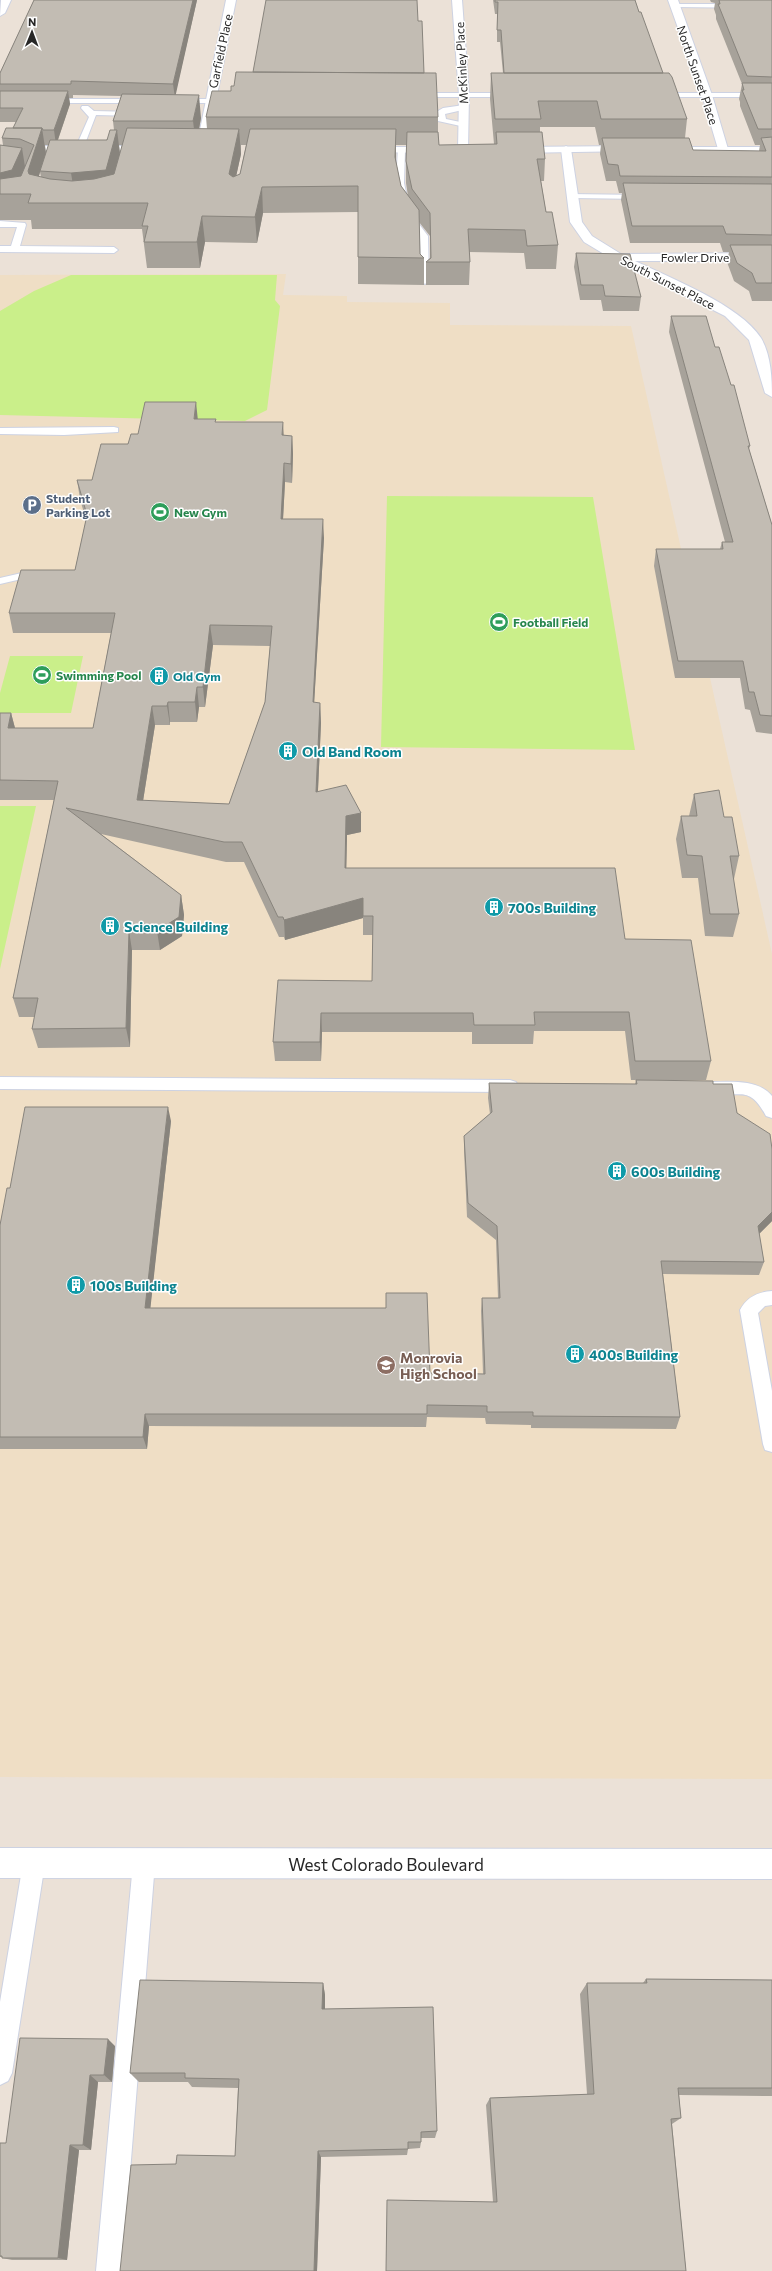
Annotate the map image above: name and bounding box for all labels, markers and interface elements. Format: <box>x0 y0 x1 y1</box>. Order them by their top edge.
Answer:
north arrow <box>12 12 52 52</box>
street label: Garfield Place <box>205 13 235 89</box>
text: N <box>28 15 36 28</box>
street label: McKinley Place <box>452 22 470 104</box>
street label: North Sunset Place <box>674 24 722 126</box>
street label: Fowler Drive <box>661 250 729 264</box>
street label: South Sunset Place <box>619 252 717 312</box>
place label: Student Parking Lot <box>46 491 110 519</box>
parking icon: Student Parking Lot <box>21 494 43 516</box>
sports icon: New Gym <box>149 501 171 523</box>
place label: New Gym <box>174 505 227 519</box>
sports icon: Football Field <box>488 611 510 633</box>
place label: Football Field <box>513 615 588 629</box>
sports icon: Swimming Pool <box>31 664 53 686</box>
building icon: Old Gym <box>148 665 170 687</box>
place label: Swimming Pool <box>56 668 142 682</box>
place label: Old Gym <box>173 669 221 683</box>
building icon: Old Band Room <box>277 740 299 762</box>
place label: Old Band Room <box>302 743 402 760</box>
building icon: 700s Building <box>483 896 505 918</box>
place label: 700s Building <box>508 899 597 916</box>
building icon: Science Building <box>99 915 121 937</box>
place label: Science Building <box>124 918 229 935</box>
building icon: 600s Building <box>606 1160 628 1182</box>
place label: 600s Building <box>631 1163 721 1180</box>
building icon: 100s Building <box>65 1274 87 1296</box>
place label: 100s Building <box>90 1277 177 1294</box>
building icon: 400s Building <box>564 1343 586 1365</box>
place label: 400s Building <box>589 1346 679 1363</box>
place label: Monrovia High School <box>400 1349 477 1382</box>
school or university icon: Monrovia High School <box>375 1354 397 1376</box>
street label: West Colorado Boulevard <box>288 1854 484 1875</box>

